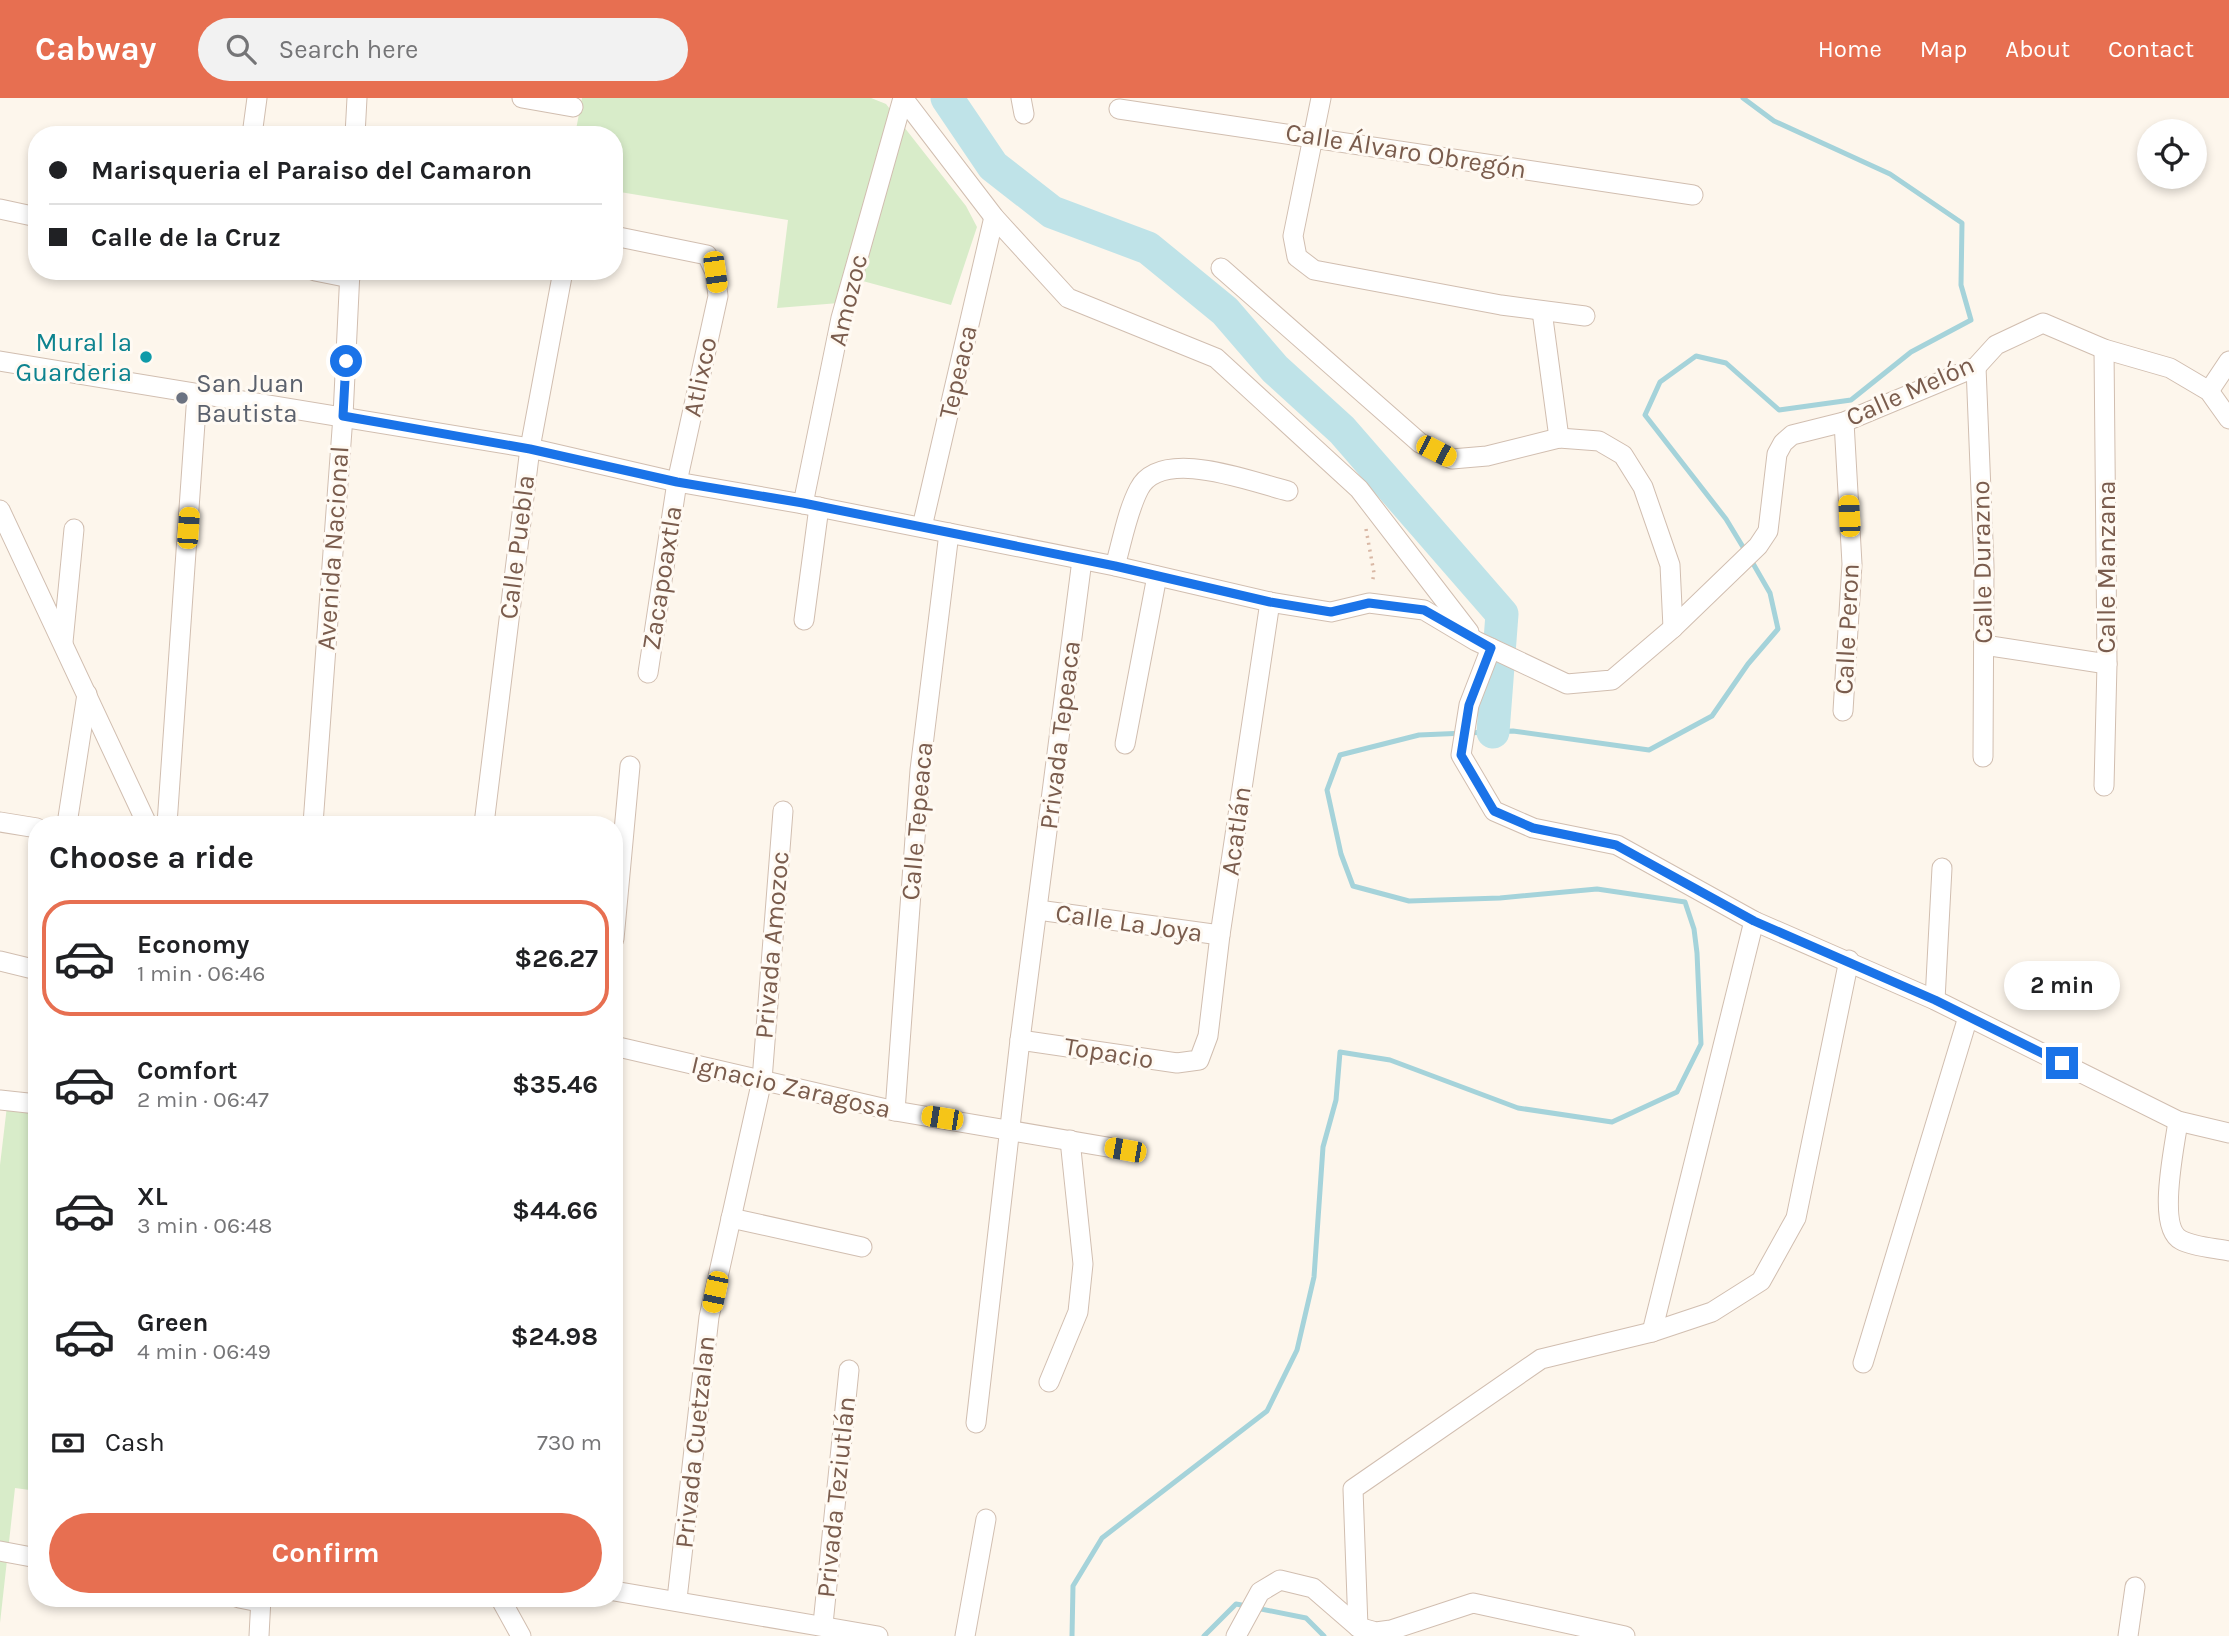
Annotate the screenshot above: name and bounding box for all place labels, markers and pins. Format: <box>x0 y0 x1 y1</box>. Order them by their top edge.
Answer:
place label: Mural la Guarderia <box>16 327 132 388</box>
marker: Mural la Guarderia <box>138 349 154 365</box>
place label: San Juan Bautista <box>196 368 304 429</box>
marker: San Juan Bautista <box>174 390 190 406</box>

